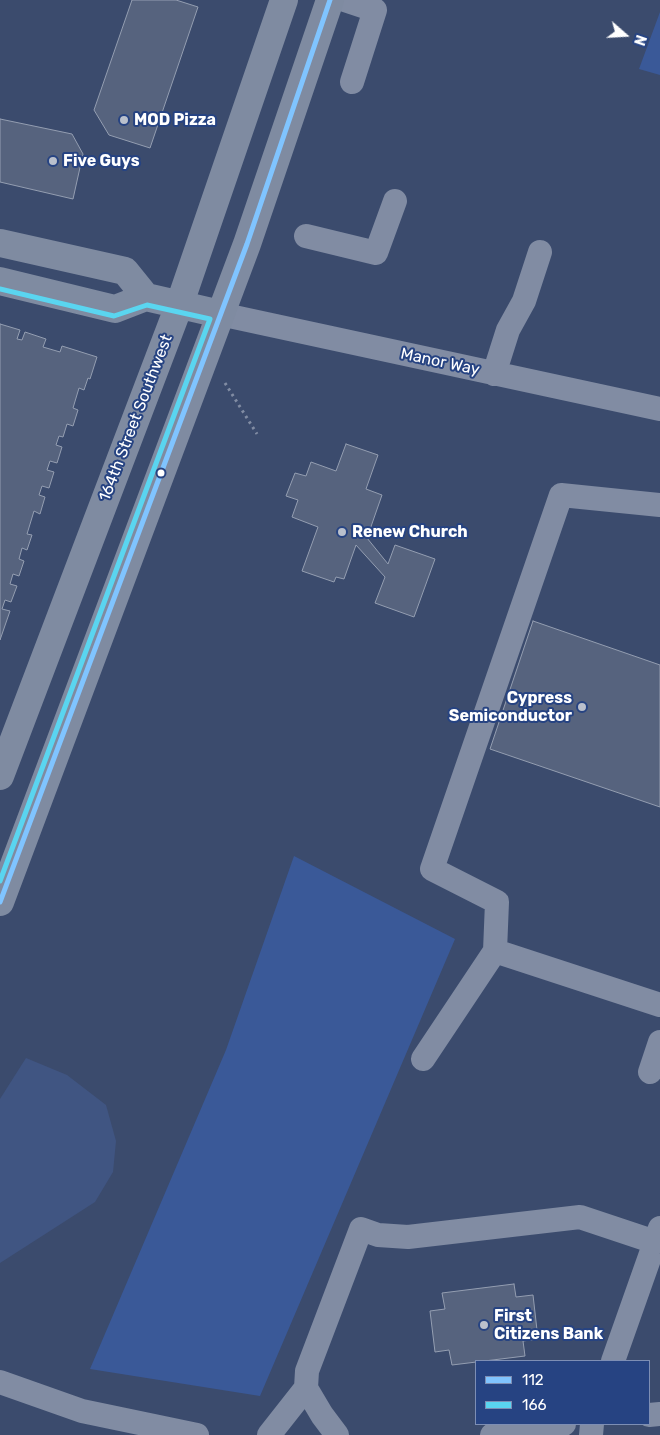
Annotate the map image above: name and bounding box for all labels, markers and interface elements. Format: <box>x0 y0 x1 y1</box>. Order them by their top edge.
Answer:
north arrow <box>600 10 650 60</box>
text: N <box>630 33 649 48</box>
place label: MOD Pizza <box>134 110 216 130</box>
marker: MOD Pizza <box>118 114 130 126</box>
place label: Five Guys <box>63 151 139 171</box>
marker: Five Guys <box>47 155 59 167</box>
street label: 164th Street Southwest <box>95 332 177 504</box>
street label: Manor Way <box>399 344 481 380</box>
unlabelled marker <box>156 468 166 478</box>
place label: Renew Church <box>352 522 468 542</box>
marker: Renew Church <box>336 526 348 538</box>
place label: Cypress Semiconductor <box>449 688 572 726</box>
marker: Cypress Semiconductor <box>576 701 588 713</box>
place label: First Citizens Bank <box>494 1306 603 1344</box>
marker: First Citizens Bank <box>478 1319 490 1331</box>
legend <box>475 1360 650 1425</box>
text: 112 <box>522 1371 544 1389</box>
text: 166 <box>522 1396 547 1414</box>

